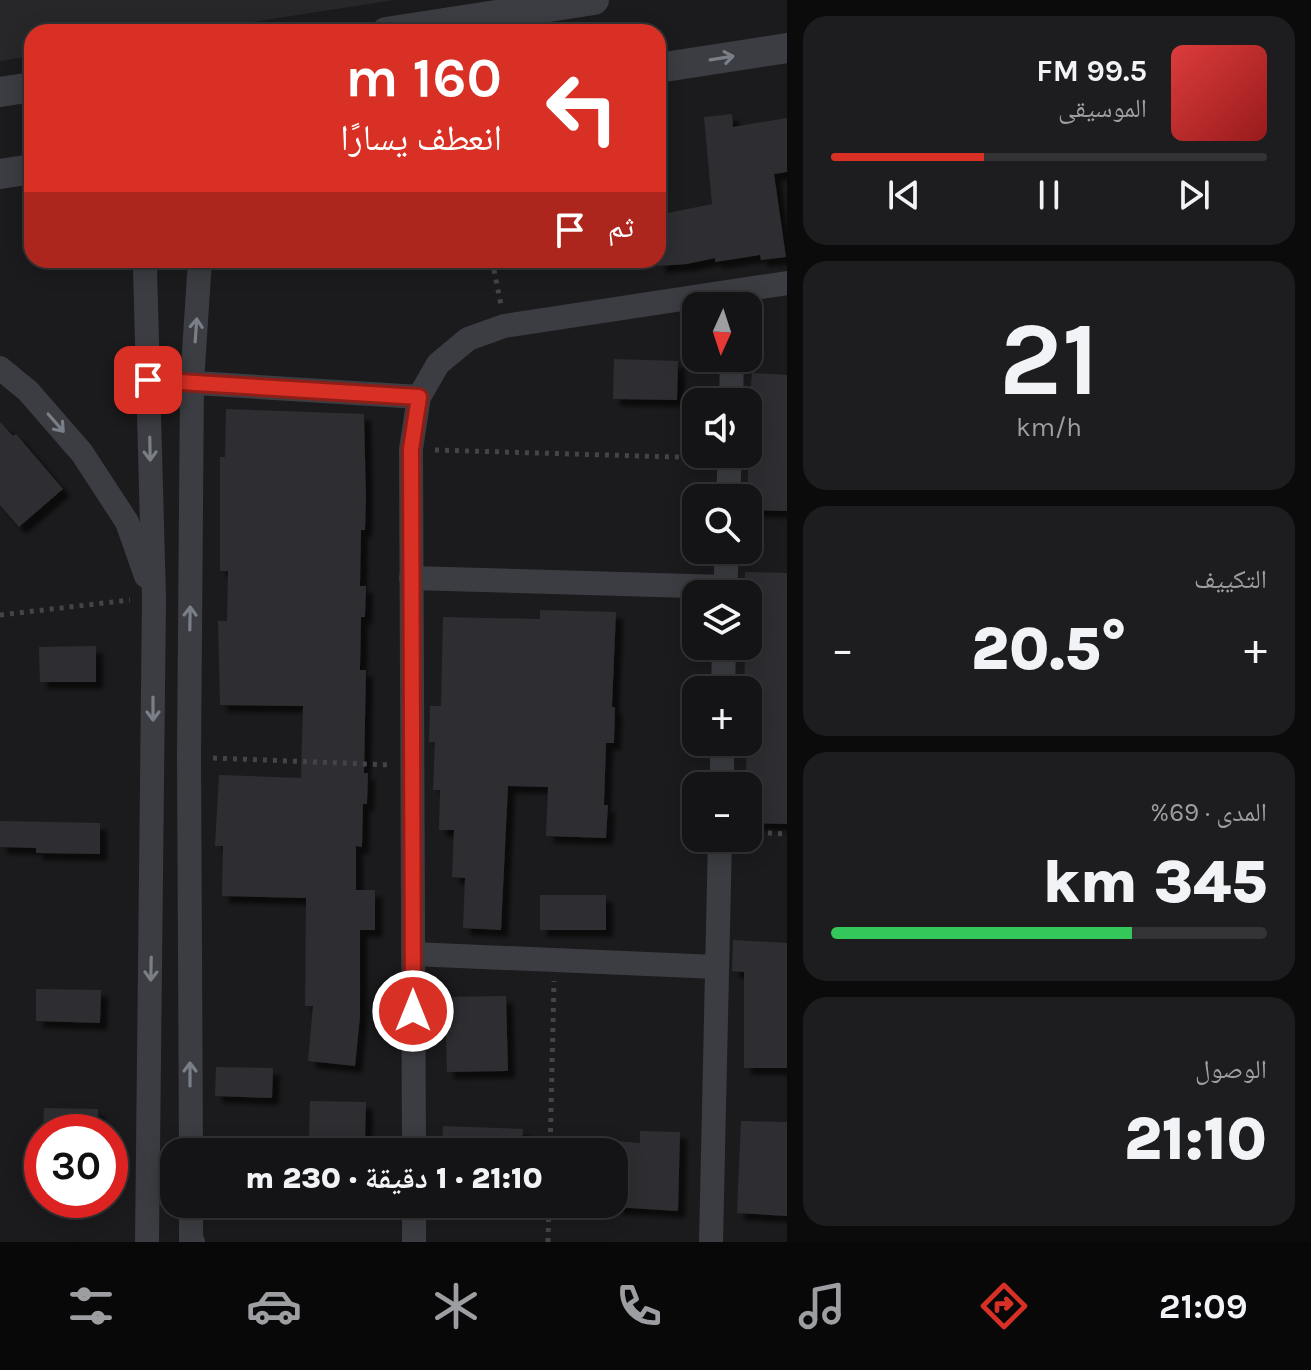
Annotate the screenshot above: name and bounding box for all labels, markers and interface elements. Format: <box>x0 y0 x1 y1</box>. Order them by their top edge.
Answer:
text: 160 m <box>345 45 502 110</box>
one-way arrow <box>709 50 735 65</box>
text: 99.5 FM <box>1036 53 1147 89</box>
icon: left <box>530 56 634 160</box>
text: الموسيقى <box>1058 93 1147 124</box>
text: انعطف يسارًا <box>340 117 502 159</box>
icon: previous <box>882 173 926 217</box>
icon: pause <box>1027 173 1071 217</box>
icon: next <box>1172 173 1216 217</box>
icon: arrive <box>548 208 592 252</box>
text: ثم <box>608 209 634 245</box>
north arrow <box>682 292 762 372</box>
map controls <box>682 292 762 852</box>
text: 21 <box>999 299 1099 420</box>
one-way arrow <box>189 317 204 344</box>
pin <box>114 346 182 414</box>
icon: arrive <box>126 358 170 402</box>
button: sound <box>682 388 762 468</box>
one-way arrow <box>46 412 64 432</box>
text: km/h <box>1016 412 1082 443</box>
one-way arrow <box>142 435 158 462</box>
button: search <box>682 484 762 564</box>
text: التكييف <box>1194 564 1267 595</box>
button: layers <box>682 580 762 660</box>
one-way arrow <box>182 605 198 632</box>
text: 20.5° <box>971 614 1127 684</box>
text: − <box>831 624 854 675</box>
text: + <box>1244 624 1267 675</box>
button: + <box>682 676 762 756</box>
one-way arrow <box>145 695 161 722</box>
button: − <box>682 772 762 852</box>
text: المدى · 69% <box>1150 797 1267 828</box>
text: 345 km <box>1042 847 1267 917</box>
one-way arrow <box>143 955 159 982</box>
position arrow <box>371 969 455 1053</box>
text: الوصول <box>1195 1054 1267 1085</box>
one-way arrow <box>182 1061 198 1088</box>
text: 21:10 <box>1124 1104 1267 1174</box>
speed limit sign: 30 <box>24 1114 128 1218</box>
text: 21:10 · 1 دقيقة · 230 m <box>245 1160 543 1196</box>
icon: filters <box>63 1278 119 1334</box>
icon: car <box>246 1278 302 1334</box>
icon: climate <box>428 1278 484 1334</box>
icon: phone <box>611 1278 667 1334</box>
icon: music <box>794 1278 850 1334</box>
icon: directions <box>976 1278 1032 1334</box>
text: 21:09 <box>1159 1285 1248 1327</box>

